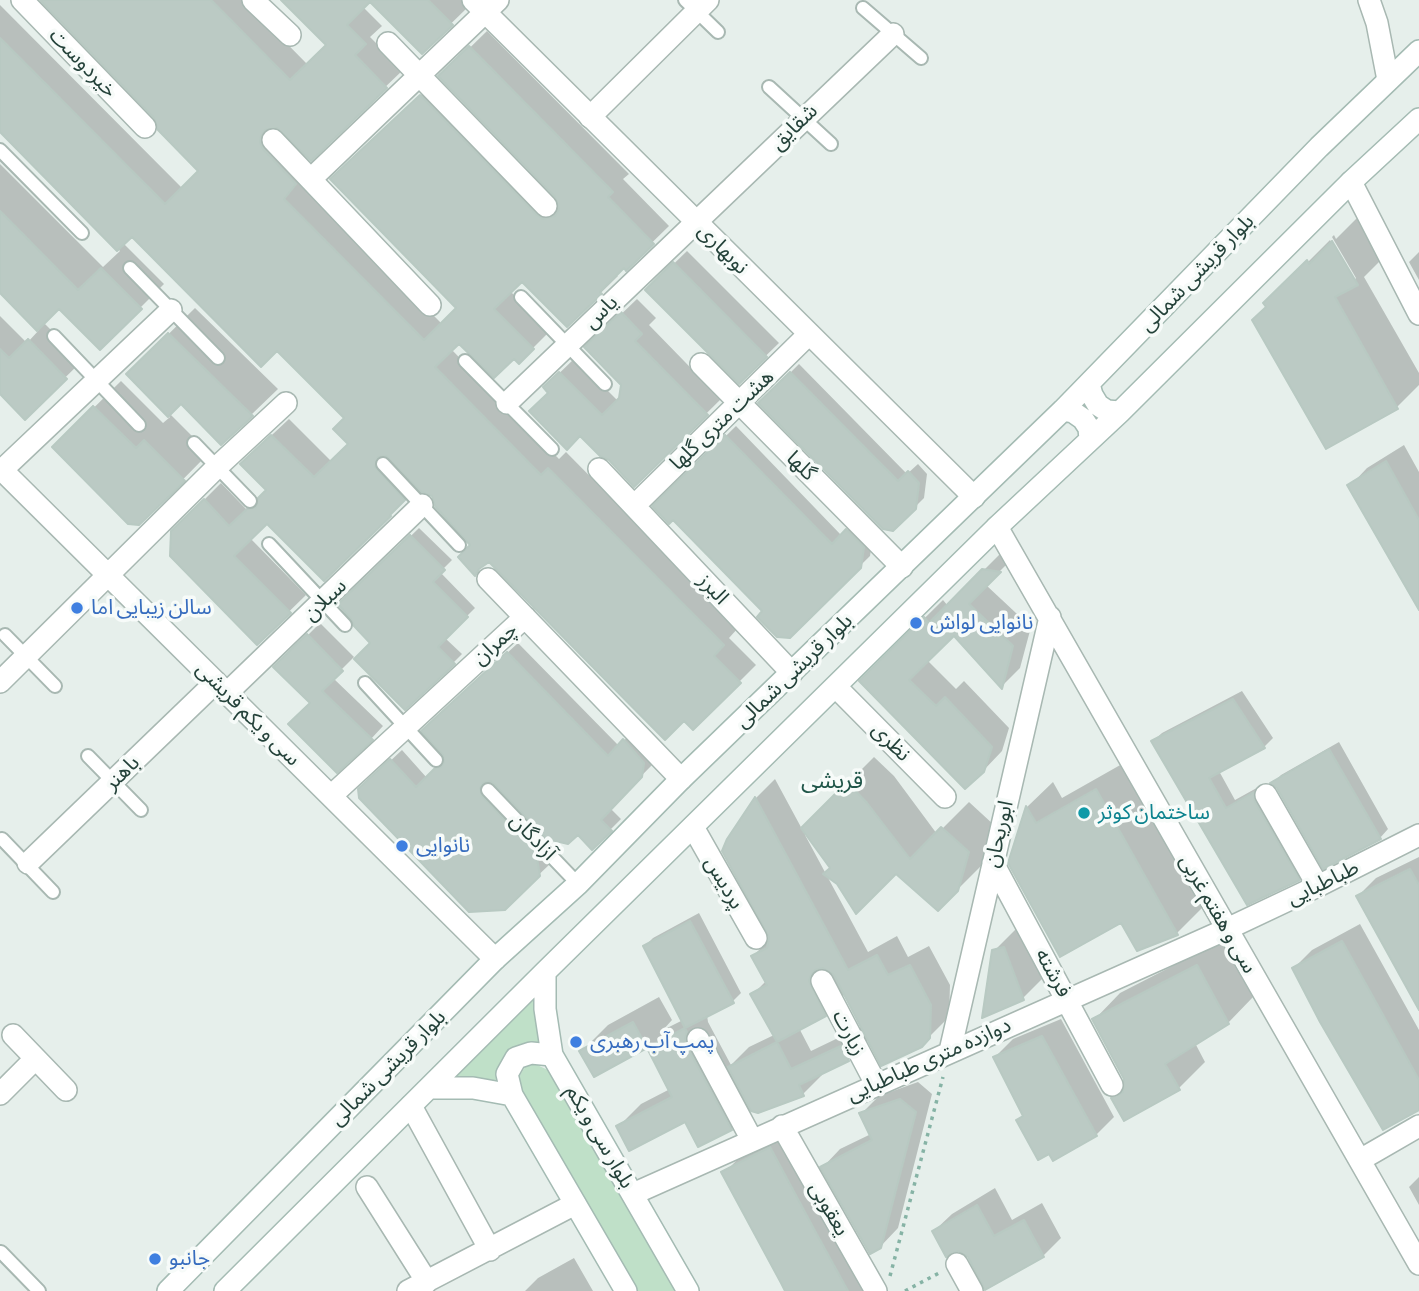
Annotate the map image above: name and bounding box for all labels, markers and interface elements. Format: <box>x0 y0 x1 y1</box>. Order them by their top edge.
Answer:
street label: خیردوست <box>44 23 122 103</box>
street label: شقایق <box>765 98 823 156</box>
street label: بلوار قریشی شمالی <box>1135 209 1259 337</box>
street label: نوبهاری <box>692 218 754 280</box>
street label: یاس <box>579 290 623 334</box>
street label: هشت متری گلها <box>665 364 779 476</box>
street label: گلها <box>781 446 821 486</box>
street label: البرز <box>692 568 734 610</box>
street label: سبلان <box>298 573 352 627</box>
place label: سالن زیبایی اما <box>91 595 212 621</box>
marker: سالن زیبایی اما <box>69 600 85 616</box>
street label: بلوار قریشی شمالی <box>730 609 858 733</box>
place label: نانوایی لواش <box>930 610 1033 636</box>
marker: نانوایی لواش <box>908 615 924 631</box>
street label: چمران <box>467 617 523 671</box>
street label: سی و یکم قریشی <box>191 657 305 771</box>
street label: نظری <box>866 717 916 767</box>
street label: باهنر <box>99 750 145 796</box>
district label: قریشی <box>801 767 863 795</box>
street label: ابوریحان <box>979 798 1019 870</box>
place label: ساختمان کوثر <box>1098 800 1210 826</box>
marker: ساختمان کوثر <box>1076 805 1092 821</box>
street label: آزادگان <box>504 808 562 866</box>
place label: نانوایی <box>416 833 470 859</box>
marker: نانوایی <box>394 838 410 854</box>
street label: سی و هفتم غربی <box>1174 850 1262 978</box>
street label: پردیس <box>699 852 749 914</box>
street label: طباطبایی <box>1283 855 1363 911</box>
street label: فرشته <box>1029 944 1077 1002</box>
street label: بلوار قریشی شمالی <box>325 1005 451 1131</box>
street label: زیارت <box>827 1006 871 1060</box>
street label: دوازده متری طباطبایی <box>843 1013 1015 1107</box>
place label: پمپ آب رهبری <box>590 1029 714 1055</box>
marker: پمپ آب رهبری <box>568 1034 584 1050</box>
street label: بلوار سی و یکم <box>560 1081 640 1193</box>
street label: یعقوبی <box>803 1177 855 1241</box>
place label: جانبو <box>169 1246 210 1272</box>
marker: جانبو <box>147 1251 163 1267</box>

